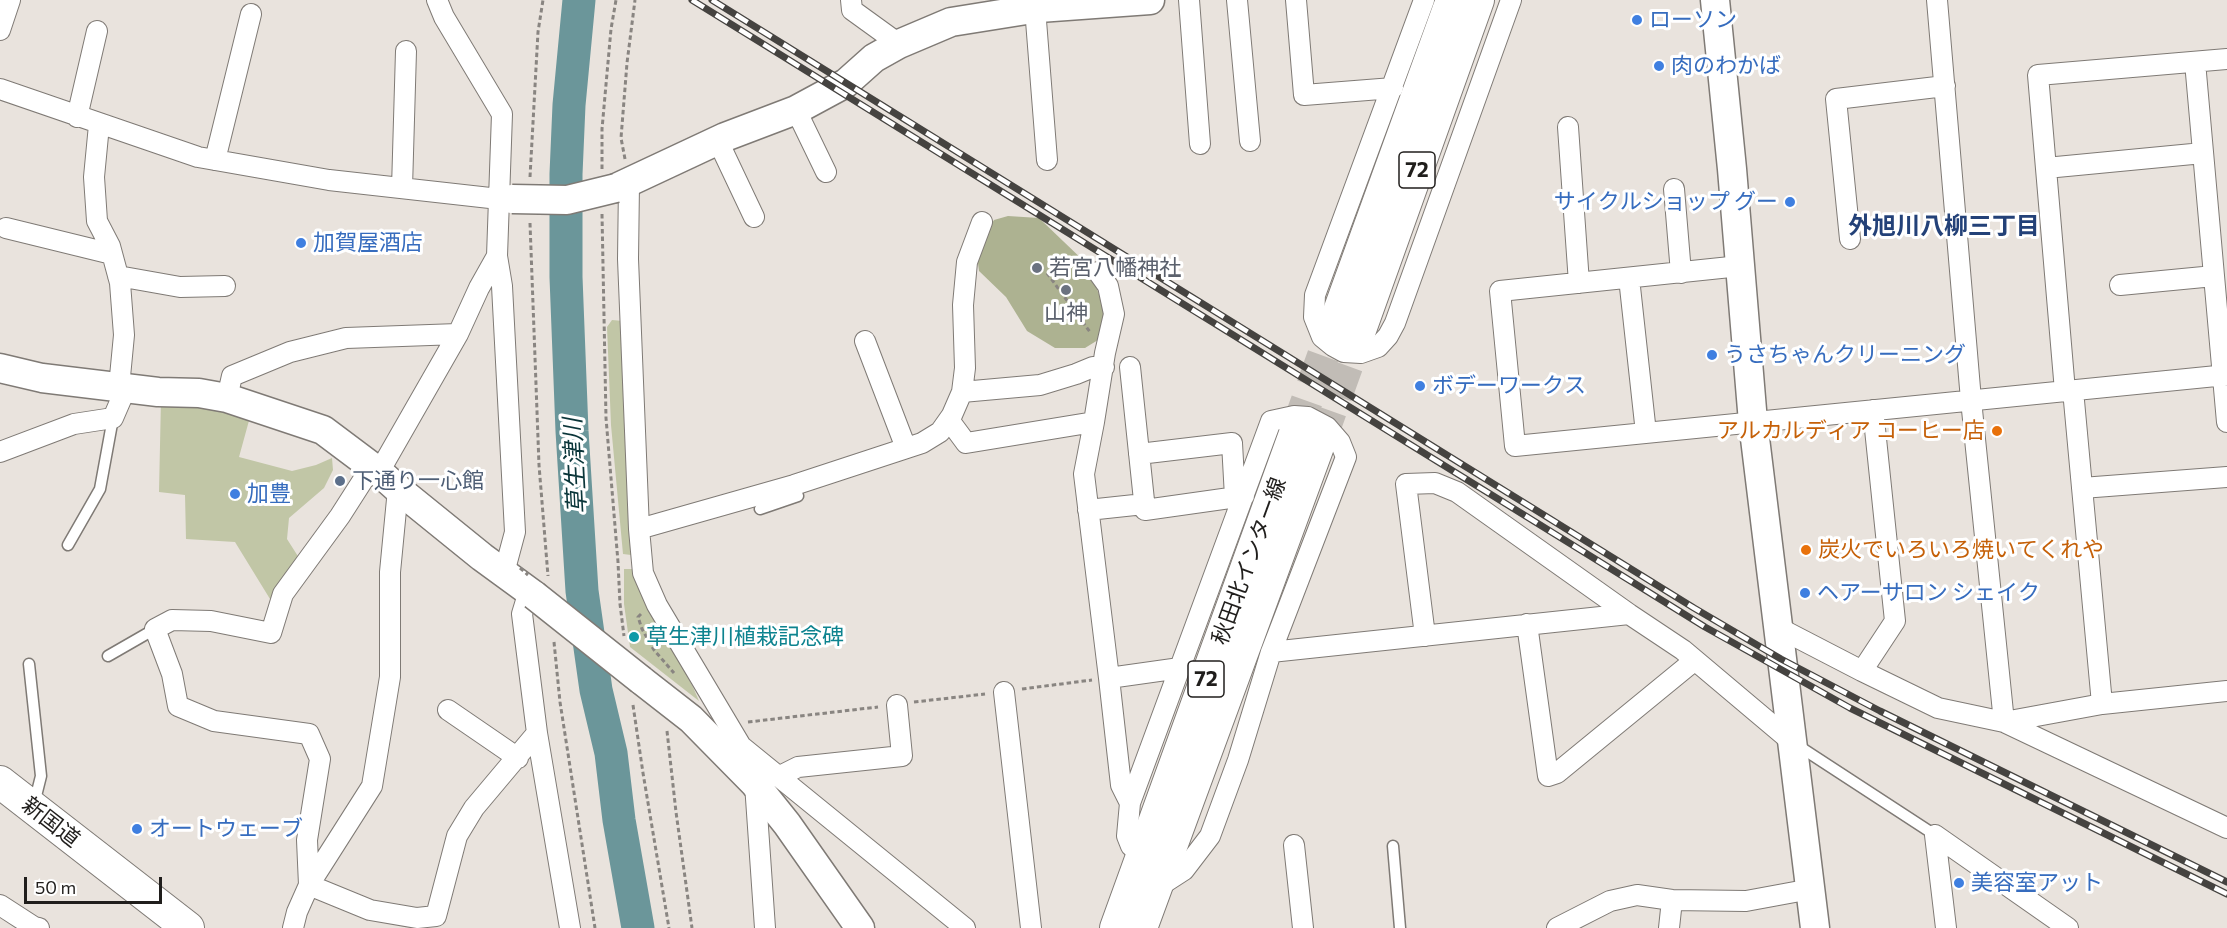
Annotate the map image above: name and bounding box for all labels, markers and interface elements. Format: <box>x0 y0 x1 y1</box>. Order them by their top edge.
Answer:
place label: ローソン <box>1649 7 1737 33</box>
marker: ローソン <box>1630 13 1644 27</box>
place label: 肉のわかば <box>1671 53 1781 79</box>
marker: 肉のわかば <box>1652 59 1666 73</box>
road number: 72 <box>1399 152 1435 188</box>
place label: サイクルショップ グー <box>1554 189 1778 215</box>
marker: サイクルショップ グー <box>1783 195 1797 209</box>
district label: 外旭川八柳三丁目 <box>1848 212 2040 240</box>
place label: 加賀屋酒店 <box>313 230 423 256</box>
marker: 加賀屋酒店 <box>294 236 308 250</box>
place label: 若宮八幡神社 <box>1049 255 1181 281</box>
marker: 若宮八幡神社 <box>1030 261 1044 275</box>
marker: 山神 <box>1059 283 1073 297</box>
place label: 山神 <box>1044 300 1088 326</box>
place label: うさちゃんクリーニング <box>1724 342 1966 368</box>
marker: うさちゃんクリーニング <box>1705 348 1719 362</box>
place label: ボデーワークス <box>1432 373 1586 399</box>
marker: ボデーワークス <box>1413 379 1427 393</box>
water label: 草生津川 <box>558 417 592 515</box>
place label: アルカルディア コーヒー店 <box>1717 418 1985 444</box>
marker: アルカルディア コーヒー店 <box>1990 424 2004 438</box>
place label: 下通り一心館 <box>352 468 484 494</box>
marker: 下通り一心館 <box>333 474 347 488</box>
street label: 秋田北インター線 <box>1206 474 1292 648</box>
place label: 加豊 <box>247 481 291 507</box>
marker: 加豊 <box>228 487 242 501</box>
place label: 炭火でいろいろ焼いてくれや <box>1818 537 2104 563</box>
marker: 炭火でいろいろ焼いてくれや <box>1799 543 1813 557</box>
place label: ヘアーサロン シェイク <box>1817 580 2040 606</box>
marker: ヘアーサロン シェイク <box>1798 586 1812 600</box>
place label: 草生津川植栽記念碑 <box>646 624 844 650</box>
marker: 草生津川植栽記念碑 <box>627 630 641 644</box>
road number: 72 <box>1188 661 1224 697</box>
street label: 新国道 <box>17 791 85 853</box>
place label: オートウェーブ <box>149 816 303 842</box>
marker: オートウェーブ <box>130 822 144 836</box>
scale bar <box>27 865 165 903</box>
place label: 美容室アット <box>1971 870 2103 896</box>
text: 50 m <box>35 876 76 898</box>
marker: 美容室アット <box>1952 876 1966 890</box>

